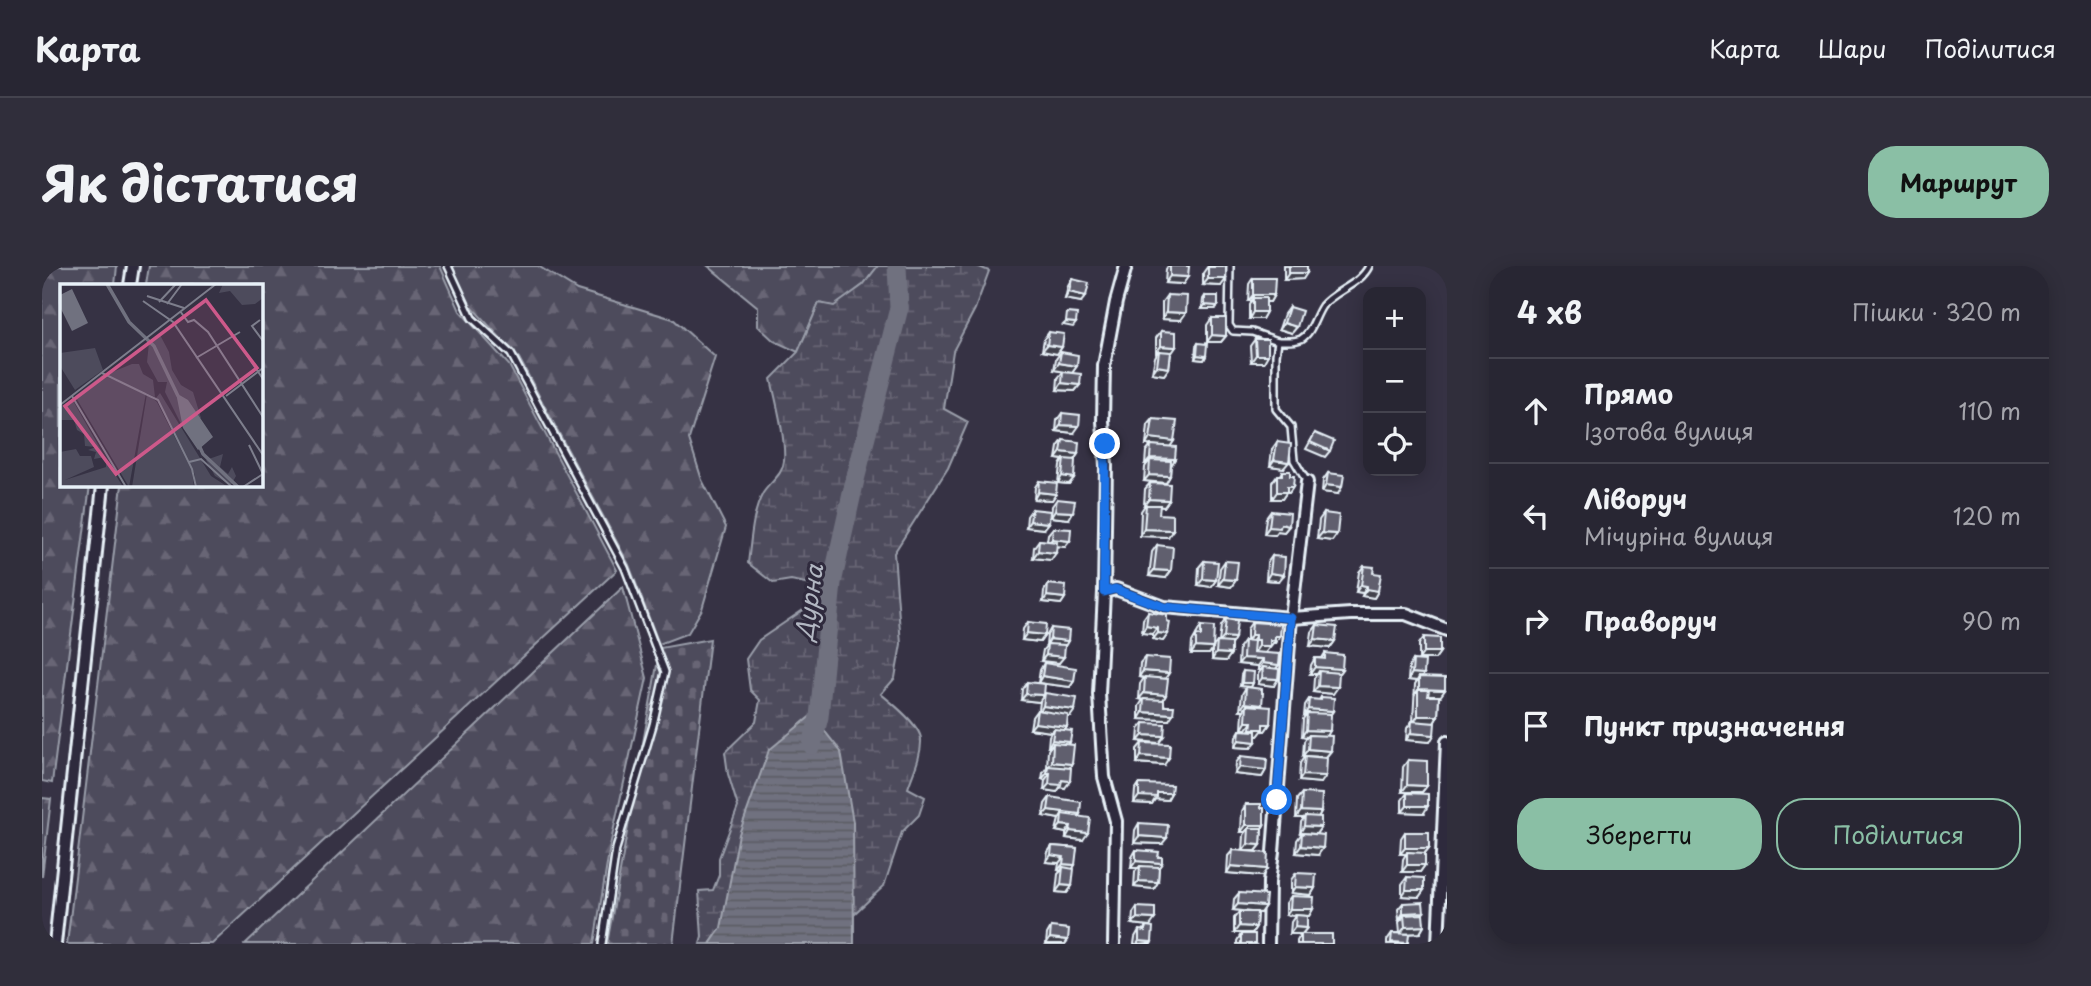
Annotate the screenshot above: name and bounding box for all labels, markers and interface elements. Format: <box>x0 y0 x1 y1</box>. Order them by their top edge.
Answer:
text: Карта <box>35 23 141 73</box>
text: Карта <box>1709 30 1780 66</box>
text: Шари <box>1818 30 1887 66</box>
text: Поділитися <box>1925 30 2056 66</box>
text: Як дістатися <box>42 145 359 219</box>
button: Маршрут <box>1868 146 2049 218</box>
inset map <box>60 284 262 486</box>
map controls <box>1363 287 1426 476</box>
button: + <box>1363 287 1426 350</box>
text: 4 хв <box>1517 289 1582 334</box>
text: Пішки · 320 m <box>1852 294 2021 329</box>
button: − <box>1363 350 1426 413</box>
text: Прямо <box>1584 374 1673 413</box>
icon: ahead <box>1517 392 1555 430</box>
text: 110 m <box>1959 393 2021 428</box>
button: locate <box>1363 413 1426 476</box>
text: Ізотова вулиця <box>1584 413 1754 448</box>
route end <box>1089 428 1120 459</box>
text: Ліворуч <box>1584 479 1687 518</box>
icon: left <box>1517 497 1555 535</box>
text: 120 m <box>1953 498 2021 533</box>
text: Мічуріна вулиця <box>1584 518 1774 553</box>
water label: Дурна <box>785 561 831 644</box>
text: Праворуч <box>1584 601 1717 640</box>
icon: right <box>1517 602 1555 640</box>
text: 90 m <box>1962 603 2021 638</box>
text: Пункт призначення <box>1584 706 1845 745</box>
icon: arrive <box>1517 707 1555 745</box>
route start <box>1261 784 1292 815</box>
button: Зберегти <box>1517 798 1762 870</box>
button: Поділитися <box>1776 798 2021 870</box>

